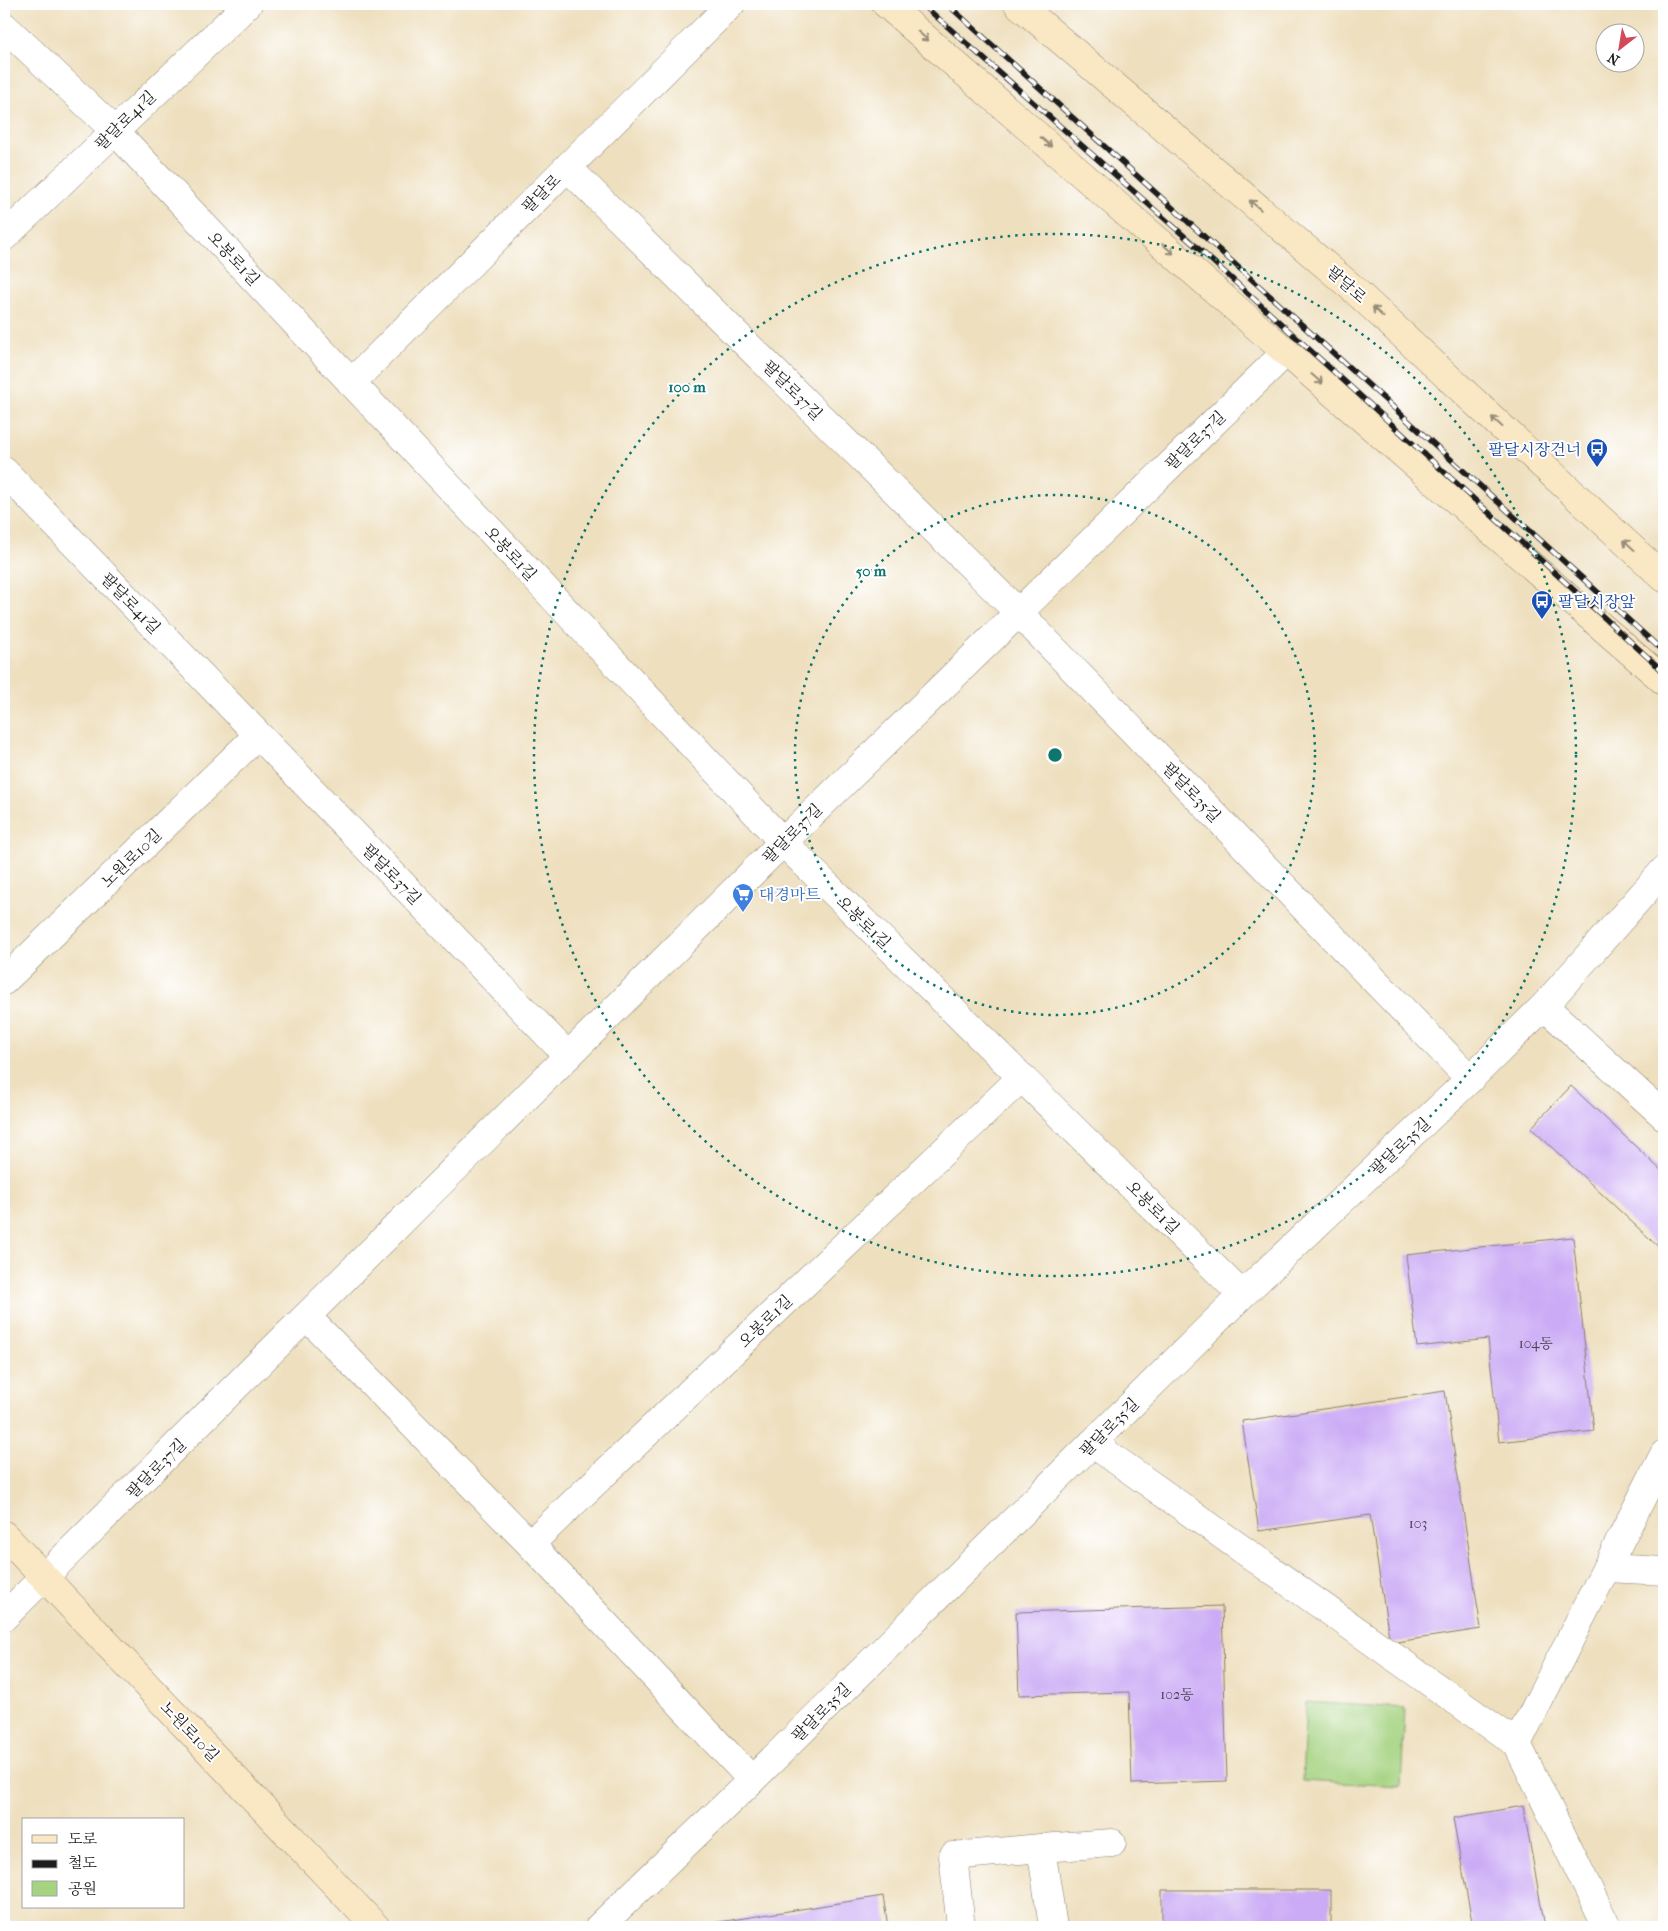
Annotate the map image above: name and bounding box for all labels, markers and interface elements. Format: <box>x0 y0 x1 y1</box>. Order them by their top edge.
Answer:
north arrow <box>1596 22 1646 72</box>
one-way arrow <box>916 30 929 41</box>
text: N <box>1604 48 1622 69</box>
street label: 팔달로41길 <box>91 87 160 154</box>
one-way arrow <box>1039 137 1052 148</box>
street label: 팔달로 <box>518 170 565 216</box>
one-way arrow <box>1249 200 1262 211</box>
street label: 오봉로1길 <box>204 227 264 290</box>
one-way arrow <box>1162 243 1175 255</box>
street label: 팔달로 <box>1323 262 1371 307</box>
one-way arrow <box>1371 306 1384 318</box>
street label: 팔달로37길 <box>759 357 826 424</box>
one-way arrow <box>1311 373 1324 385</box>
text: 100 m <box>668 378 706 396</box>
street label: 팔달로37길 <box>1161 407 1229 474</box>
one-way arrow <box>1490 416 1503 428</box>
bus stop icon: 팔달시장건너 <box>1585 437 1609 468</box>
place label: 팔달시장건너 <box>1488 440 1581 459</box>
street label: 오봉로1길 <box>481 522 541 585</box>
one-way arrow <box>1622 539 1635 551</box>
text: 50 m <box>856 562 887 580</box>
street label: 팔달로41길 <box>97 569 164 638</box>
bus stop icon: 팔달시장앞 <box>1530 589 1554 620</box>
place label: 팔달시장앞 <box>1558 592 1636 611</box>
centre of rings <box>1046 746 1064 764</box>
street label: 팔달로35길 <box>1159 759 1225 826</box>
street label: 팔달로37길 <box>759 800 826 867</box>
street label: 노원로10길 <box>97 825 165 892</box>
street label: 팔달로37길 <box>358 840 425 908</box>
supermarket icon: 대경마트 <box>731 882 755 913</box>
place label: 대경마트 <box>759 885 821 904</box>
street label: 오봉로1길 <box>833 892 895 953</box>
street label: 팔달로35길 <box>1366 1114 1434 1179</box>
street label: 오봉로1길 <box>1122 1177 1183 1238</box>
street label: 오봉로1길 <box>734 1291 796 1352</box>
house number: 104동 <box>1519 1335 1554 1352</box>
street label: 팔달로35길 <box>1076 1394 1143 1461</box>
street label: 팔달로37길 <box>123 1435 190 1502</box>
house number: 103 <box>1409 1515 1427 1532</box>
street label: 팔달로35길 <box>788 1679 855 1746</box>
house number: 102동 <box>1160 1686 1194 1703</box>
street label: 노원로10길 <box>156 1697 223 1765</box>
legend <box>22 1818 185 1908</box>
text: 도로 <box>68 1830 97 1848</box>
text: 철도 <box>68 1854 97 1872</box>
text: 공원 <box>68 1880 97 1898</box>

